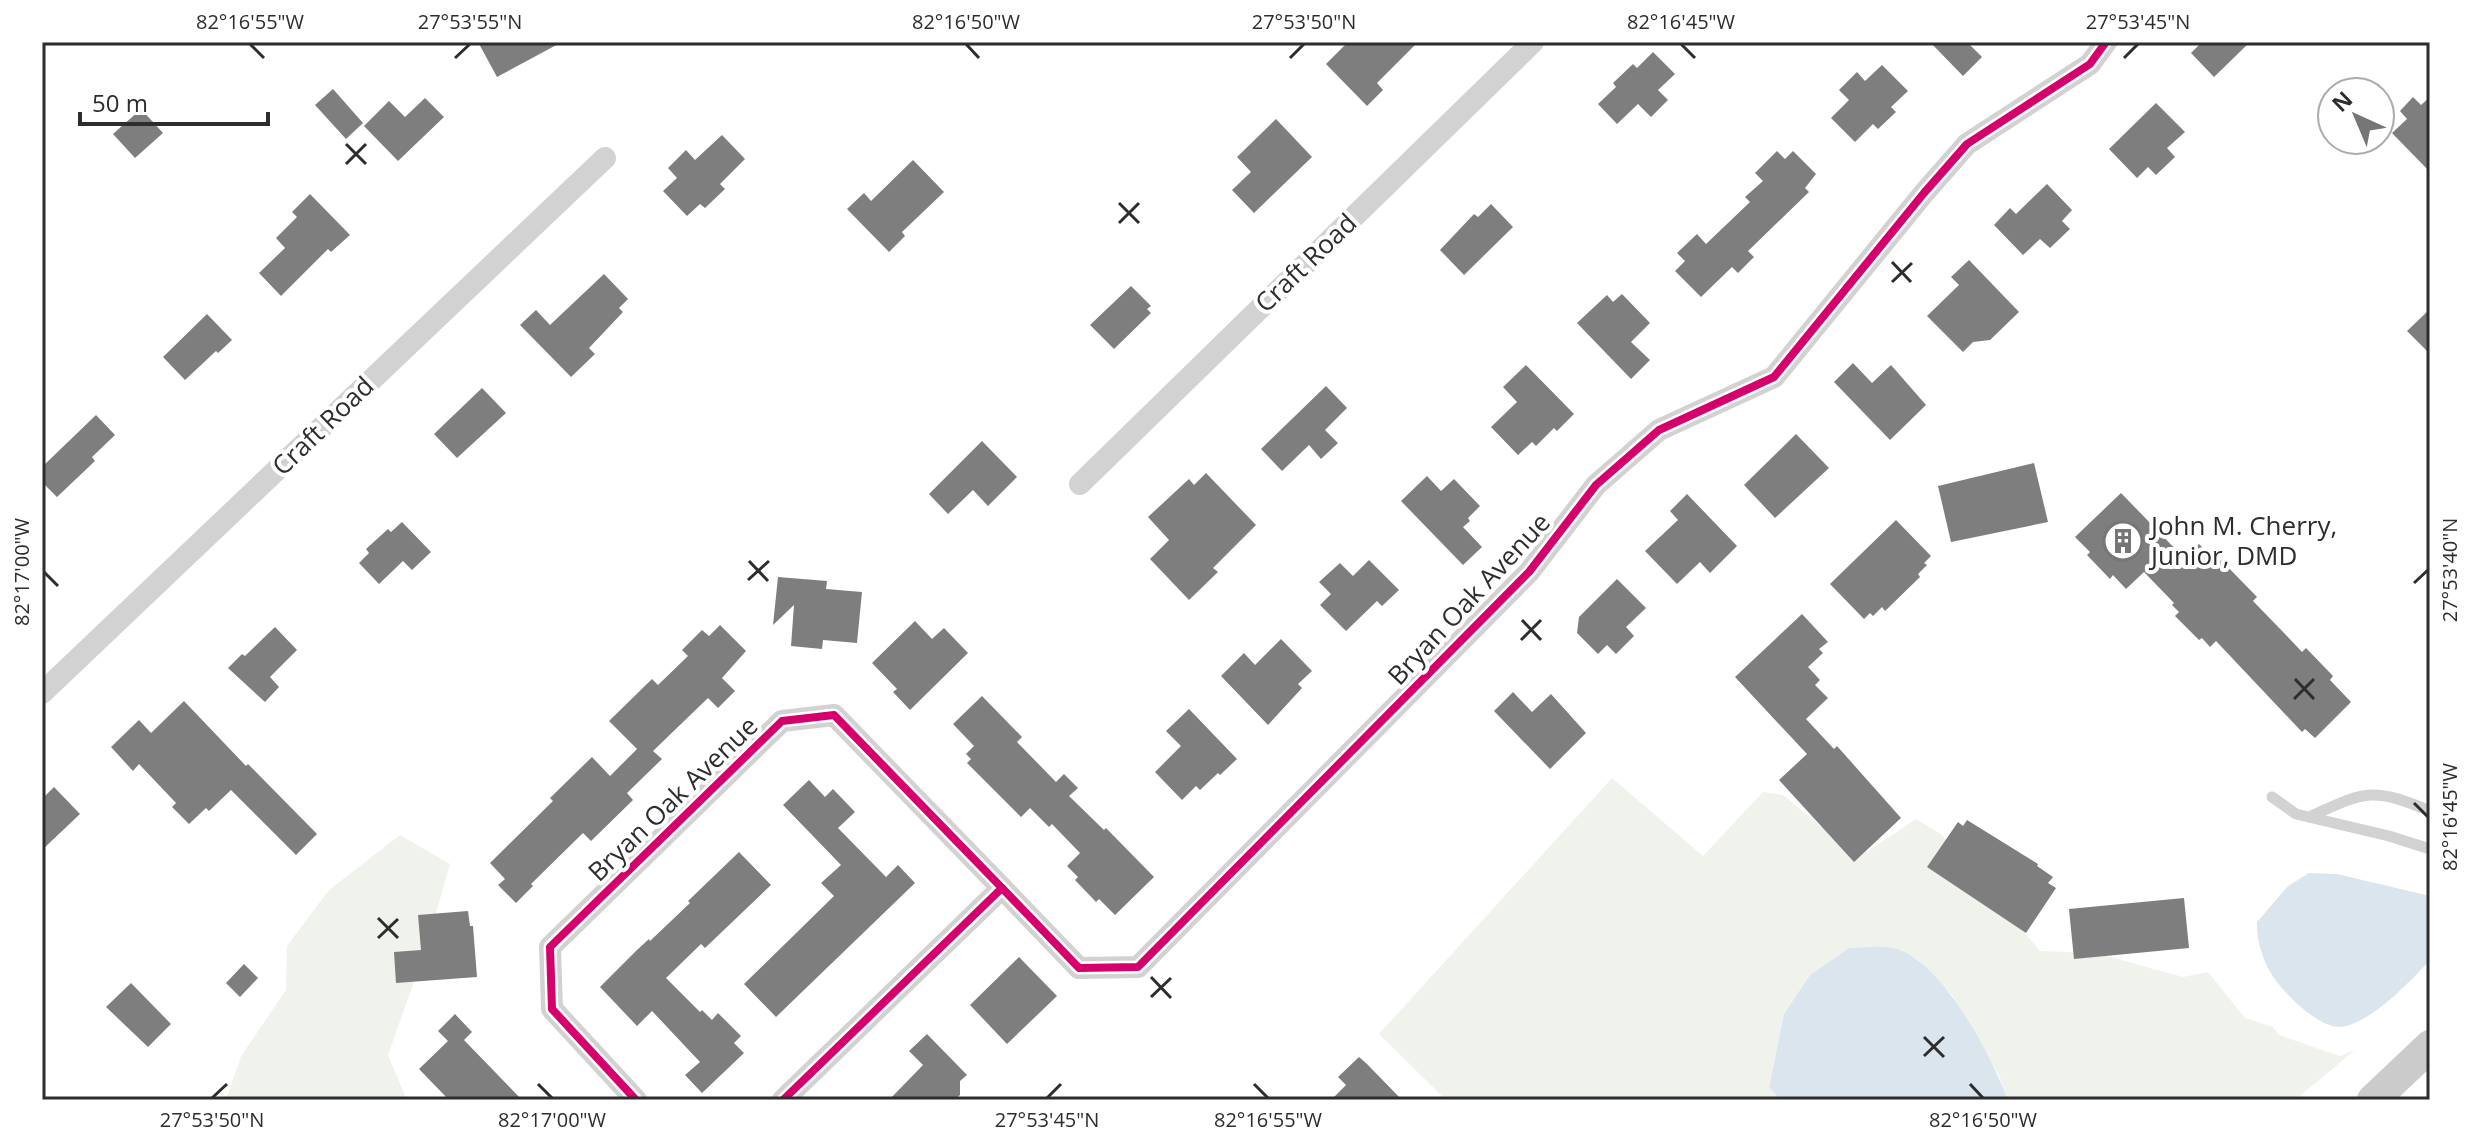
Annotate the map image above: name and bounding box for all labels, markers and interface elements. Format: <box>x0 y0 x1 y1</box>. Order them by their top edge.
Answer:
text: 82°16'55"W <box>196 8 305 35</box>
text: 27°53'55"N <box>418 8 522 35</box>
text: 82°16'50"W <box>912 8 1021 35</box>
text: 27°53'50"N <box>1252 8 1356 35</box>
text: 82°16'45"W <box>1627 8 1736 35</box>
text: 27°53'45"N <box>2086 8 2190 35</box>
scale bar <box>80 76 268 126</box>
north arrow <box>2316 76 2396 156</box>
text: N <box>2325 84 2358 118</box>
text: 50 m <box>92 86 148 119</box>
street label: Craft Road <box>1247 205 1364 320</box>
street label: Craft Road <box>264 368 381 483</box>
street label: Bryan Oak Avenue <box>1379 504 1558 692</box>
place label: John M. Cherry, Junior, DMD <box>2148 507 2337 573</box>
text: 82°17'00"W <box>8 517 35 626</box>
text: 27°53'40"N <box>2436 518 2463 622</box>
building icon: John M. Cherry, Junior, DMD <box>2102 520 2144 562</box>
street label: Bryan Oak Avenue <box>580 708 765 889</box>
text: 82°16'45"W <box>2436 762 2463 871</box>
text: 27°53'50"N <box>160 1106 264 1133</box>
text: 82°17'00"W <box>498 1106 607 1133</box>
text: 27°53'45"N <box>995 1106 1099 1133</box>
text: 82°16'55"W <box>1214 1106 1323 1133</box>
text: 82°16'50"W <box>1929 1106 2038 1133</box>

